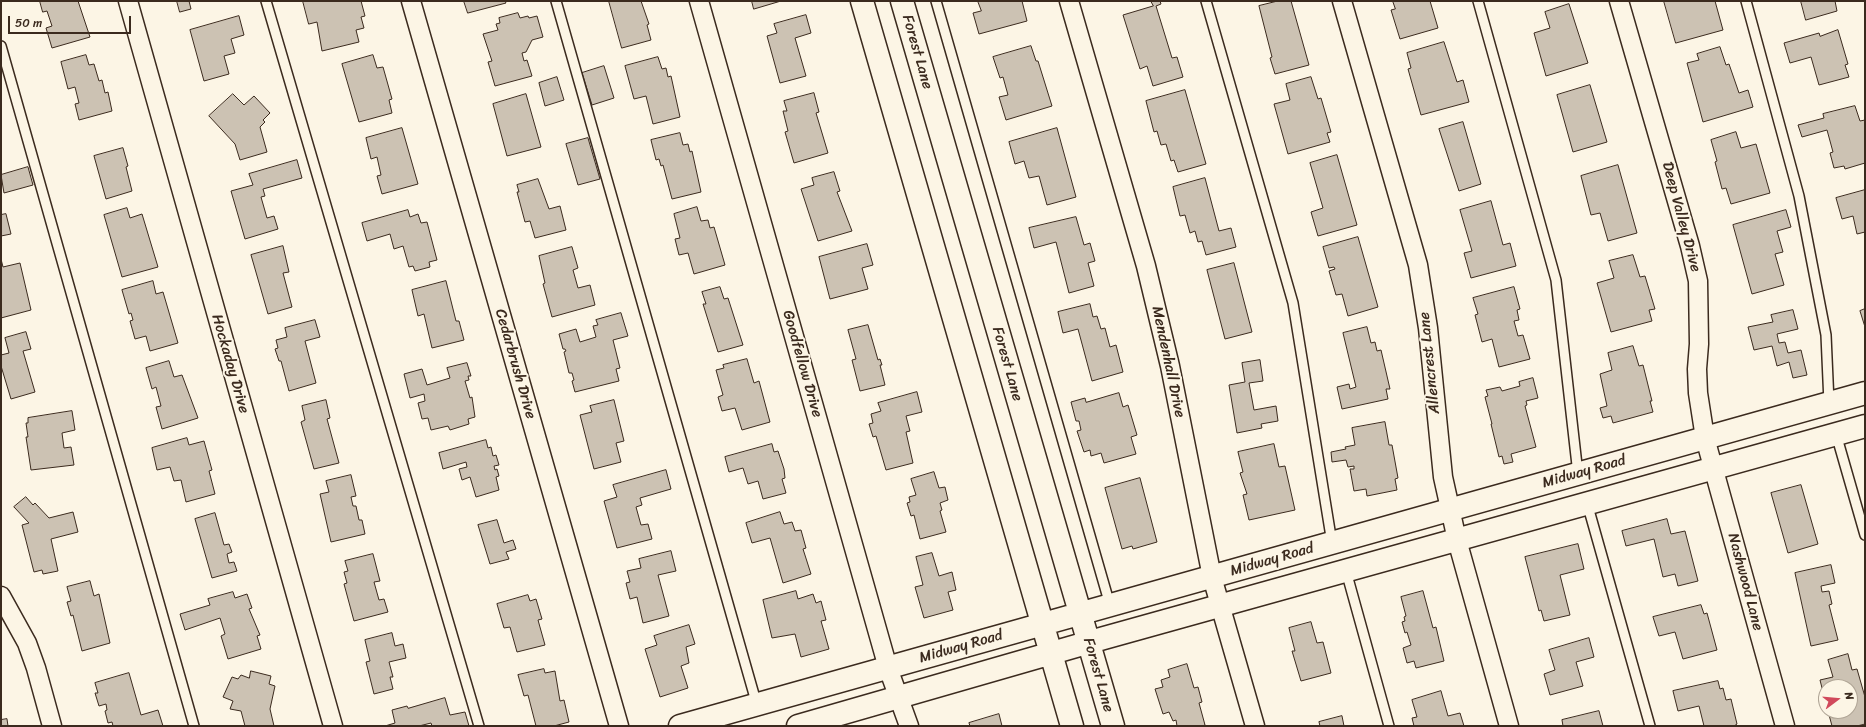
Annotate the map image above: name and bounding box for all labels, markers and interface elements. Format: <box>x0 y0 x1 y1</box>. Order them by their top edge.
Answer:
scale bar <box>10 8 133 34</box>
text: 50 m <box>15 12 42 34</box>
street label: Forest Lane <box>898 13 936 91</box>
street label: Deep Valley Drive <box>1658 160 1704 274</box>
street label: Mendenhall Drive <box>1147 305 1189 419</box>
street label: Cedarbrush Drive <box>491 307 539 421</box>
street label: Goodfellow Drive <box>778 308 826 420</box>
street label: Allencrest Lane <box>1416 311 1444 415</box>
street label: Hockaday Drive <box>207 312 253 416</box>
street label: Forest Lane <box>988 325 1026 403</box>
street label: Midway Road <box>1540 452 1628 492</box>
street label: Nashwood Lane <box>1723 531 1767 633</box>
street label: Midway Road <box>1228 540 1316 580</box>
street label: Midway Road <box>917 627 1005 667</box>
street label: Forest Lane <box>1079 636 1117 714</box>
north arrow <box>1818 679 1858 719</box>
text: N <box>1839 690 1859 702</box>

